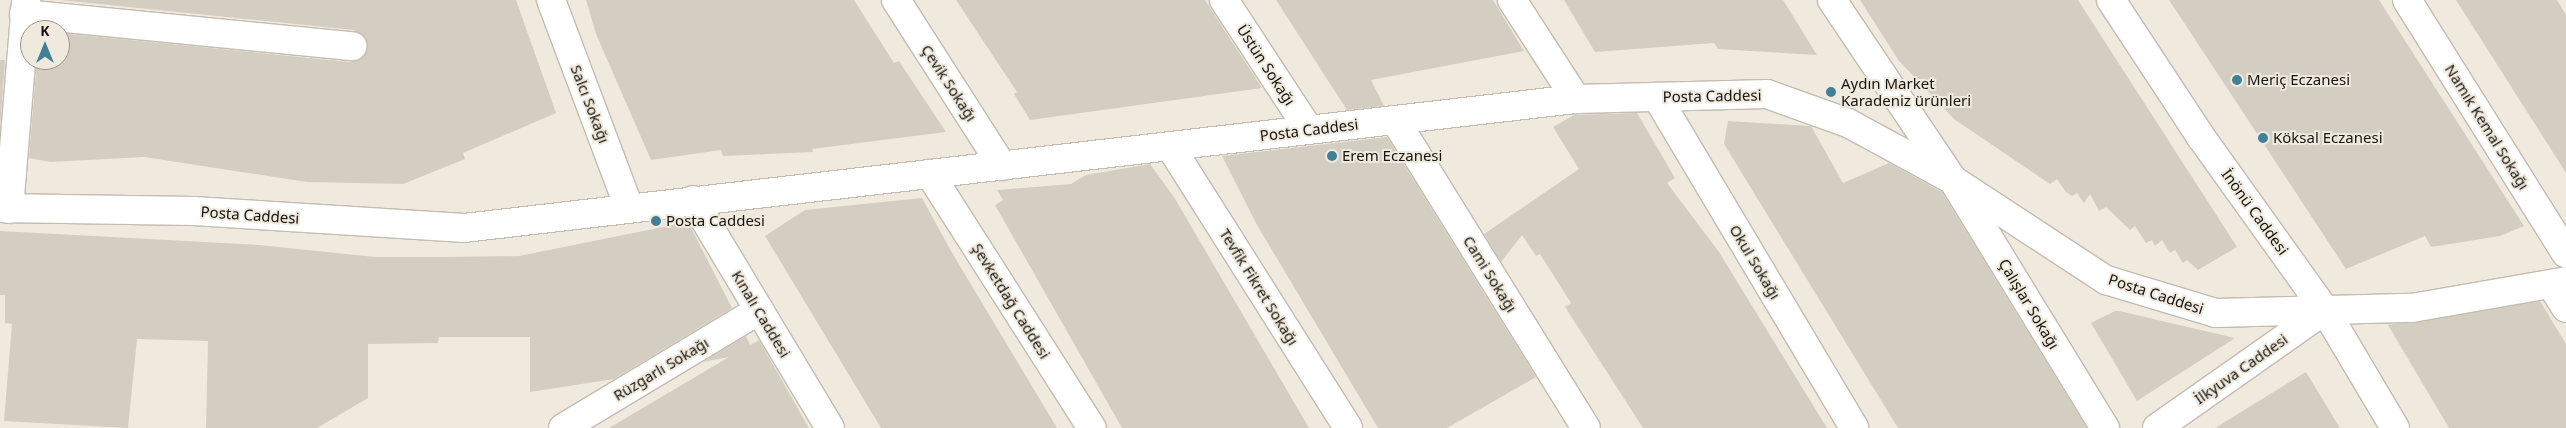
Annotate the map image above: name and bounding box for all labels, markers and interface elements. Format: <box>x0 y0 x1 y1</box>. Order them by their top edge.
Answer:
north arrow <box>20 20 70 70</box>
text: K <box>40 21 50 40</box>
street label: Üstün Sokağı <box>1233 21 1299 109</box>
street label: Çevik Sokağı <box>918 41 980 125</box>
street label: Namık Kemal Sokağı <box>2441 61 2533 193</box>
street label: Salcı Sokağı <box>567 62 613 146</box>
place label: Meriç Eczanesi <box>2247 71 2350 89</box>
place label: Aydın Market Karadeniz ürünleri <box>1841 74 1971 109</box>
marker: Meriç Eczanesi <box>2231 74 2243 86</box>
street label: Posta Caddesi <box>1662 86 1762 106</box>
marker: Aydın Market Karadeniz ürünleri <box>1825 86 1837 98</box>
street label: Posta Caddesi <box>1259 115 1359 145</box>
place label: Köksal Eczanesi <box>2273 129 2383 147</box>
marker: Köksal Eczanesi <box>2257 132 2269 144</box>
place label: Erem Eczanesi <box>1342 147 1442 165</box>
marker: Erem Eczanesi <box>1326 150 1338 162</box>
street label: İnönü Caddesi <box>2218 166 2292 258</box>
street label: Posta Caddesi <box>200 203 300 227</box>
place label: Posta Caddesi <box>666 212 765 230</box>
marker: Posta Caddesi <box>650 215 662 227</box>
street label: Okul Sokağı <box>1726 222 1784 302</box>
street label: Tevfik Fikret Sokağı <box>1216 225 1302 349</box>
street label: Cami Sokağı <box>1459 233 1521 315</box>
street label: Şevketdağ Caddesi <box>968 240 1054 362</box>
street label: Çalışlar Sokağı <box>1995 256 2063 352</box>
street label: Kınalı Caddesi <box>728 267 794 361</box>
street label: Posta Caddesi <box>2106 270 2206 318</box>
street label: İlkyuva Caddesi <box>2191 330 2291 408</box>
street label: Rüzgarlı Sokağı <box>610 333 712 405</box>

